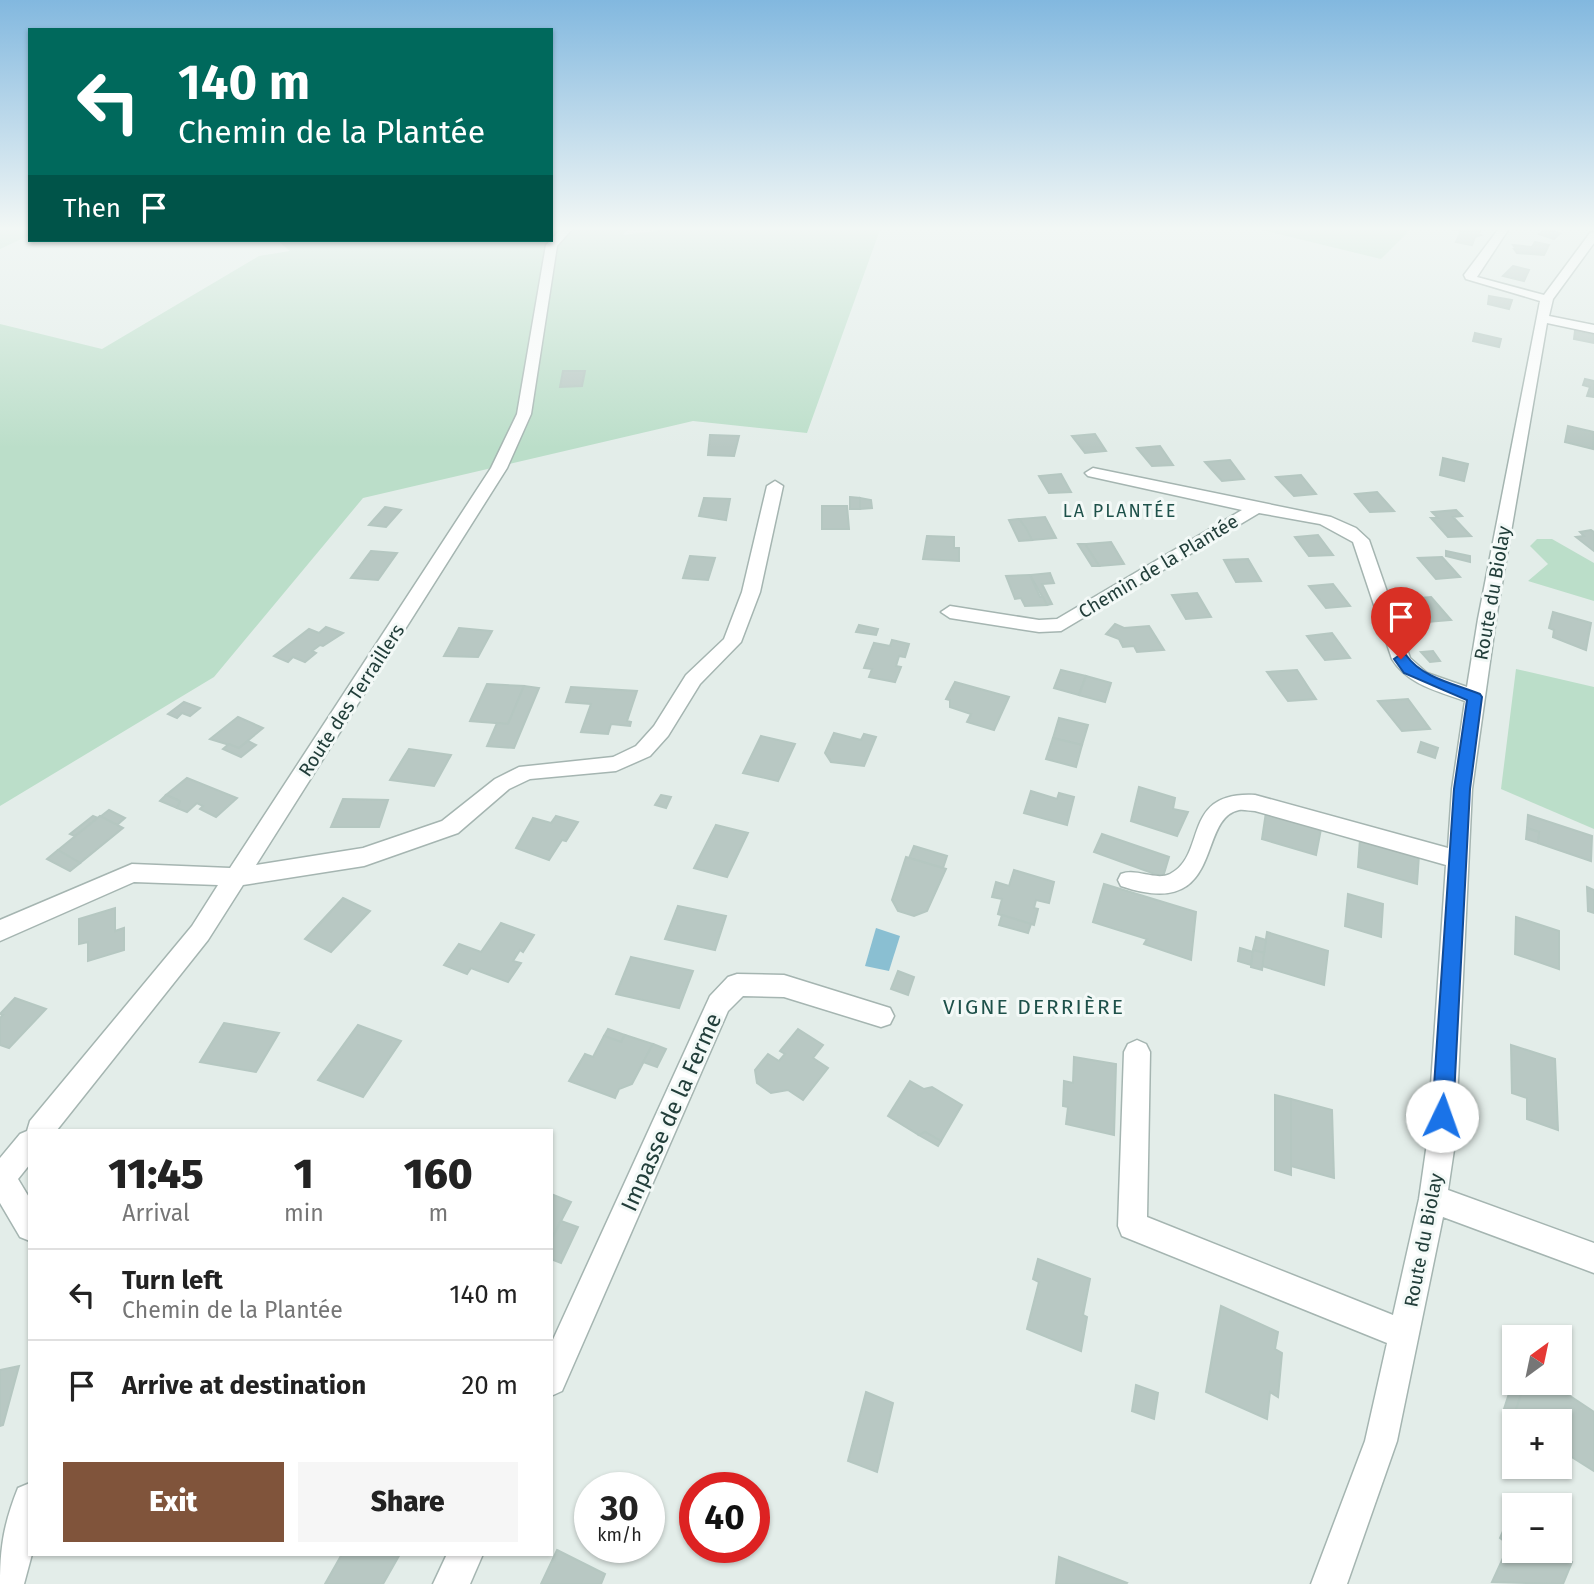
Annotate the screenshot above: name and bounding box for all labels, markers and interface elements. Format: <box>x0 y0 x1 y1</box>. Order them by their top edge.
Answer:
text: 140 m <box>178 53 310 112</box>
icon: left <box>63 56 154 147</box>
text: Chemin de la Plantée <box>178 113 485 151</box>
icon: arrive <box>135 189 173 227</box>
text: Then <box>63 193 121 224</box>
district label: LA PLANTÉE <box>1063 499 1177 522</box>
street label: Chemin de la Plantée <box>1074 510 1242 623</box>
street label: Route du Biolay <box>1469 524 1516 662</box>
pin <box>1371 587 1431 659</box>
icon: arrive <box>1382 598 1420 636</box>
street label: Route des Terraillers <box>294 620 409 781</box>
district label: VIGNE DERRIÈRE <box>943 994 1125 1020</box>
street label: Impasse de la Ferme <box>615 1009 727 1215</box>
position arrow <box>1405 1079 1479 1153</box>
text: 11:45 <box>108 1149 204 1199</box>
text: 1 <box>294 1149 314 1199</box>
text: 160 <box>404 1149 473 1199</box>
street label: Route du Biolay <box>1399 1171 1448 1309</box>
text: Arrival <box>122 1199 190 1227</box>
text: min <box>284 1199 324 1227</box>
text: m <box>428 1199 448 1227</box>
text: Turn left <box>122 1265 223 1296</box>
icon: left <box>63 1276 101 1314</box>
text: 140 m <box>449 1279 518 1310</box>
text: Chemin de la Plantée <box>122 1296 343 1324</box>
north arrow <box>1502 1325 1572 1395</box>
map controls <box>1502 1325 1572 1563</box>
icon: arrive <box>63 1367 101 1405</box>
text: Arrive at destination <box>122 1370 366 1401</box>
text: 20 m <box>461 1370 518 1401</box>
button: + <box>1502 1409 1572 1479</box>
button: Exit <box>63 1462 284 1542</box>
button: Share <box>298 1462 518 1542</box>
speed limit sign: 40 <box>679 1472 770 1563</box>
text: 30 <box>600 1487 639 1529</box>
button: − <box>1502 1493 1572 1563</box>
text: km/h <box>597 1524 642 1546</box>

